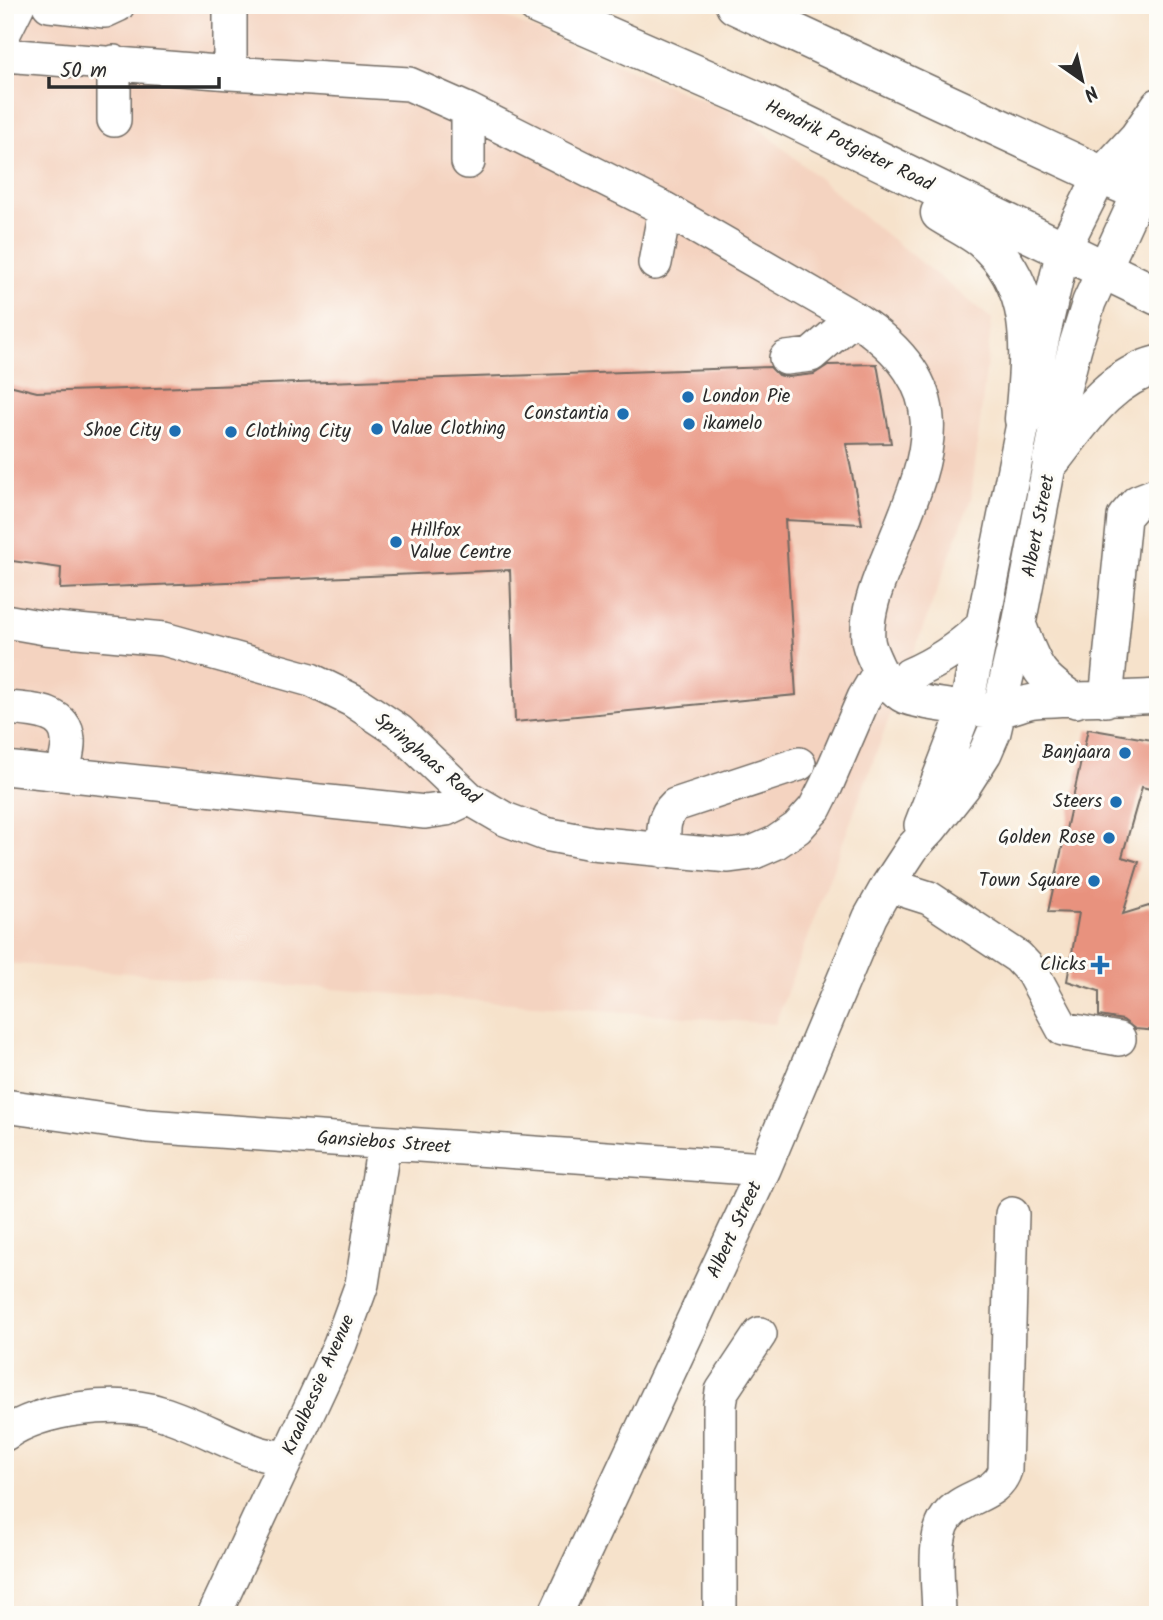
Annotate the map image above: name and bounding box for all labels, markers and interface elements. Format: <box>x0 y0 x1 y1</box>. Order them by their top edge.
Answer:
scale bar <box>49 46 219 90</box>
north arrow <box>1048 46 1118 116</box>
text: 50 m <box>60 55 107 88</box>
text: N <box>1077 77 1104 108</box>
street label: Hendrik Potgieter Road <box>760 92 939 200</box>
place label: London Pie <box>702 382 791 412</box>
marker: London Pie <box>680 389 696 405</box>
place label: Constantia <box>524 399 609 429</box>
marker: Constantia <box>615 406 631 422</box>
place label: ikamelo <box>703 409 762 439</box>
place label: Value Clothing <box>391 414 506 444</box>
place label: Shoe City <box>84 416 162 446</box>
marker: ikamelo <box>681 416 697 432</box>
place label: Clothing City <box>245 417 352 447</box>
marker: Value Clothing <box>369 421 385 437</box>
marker: Shoe City <box>167 423 183 439</box>
marker: Clothing City <box>223 424 239 440</box>
street label: Albert Street <box>1014 471 1064 580</box>
place label: Hillfox Value Centre <box>410 516 512 568</box>
marker: Hillfox Value Centre <box>388 534 404 550</box>
street label: Springhaas Road <box>367 705 487 813</box>
place label: Banjaara <box>1042 738 1111 768</box>
marker: Banjaara <box>1117 745 1133 761</box>
place label: Steers <box>1053 787 1102 817</box>
marker: Steers <box>1108 794 1124 810</box>
place label: Golden Rose <box>998 823 1095 853</box>
marker: Golden Rose <box>1101 830 1117 846</box>
place label: Town Square <box>979 866 1080 896</box>
marker: Town Square <box>1086 873 1102 889</box>
place label: Clicks <box>1040 950 1086 980</box>
marker: Clicks <box>1092 957 1108 973</box>
street label: Gansiebos Street <box>316 1123 453 1163</box>
street label: Albert Street <box>699 1176 771 1284</box>
street label: Kraalbessie Avenue <box>275 1309 364 1460</box>

